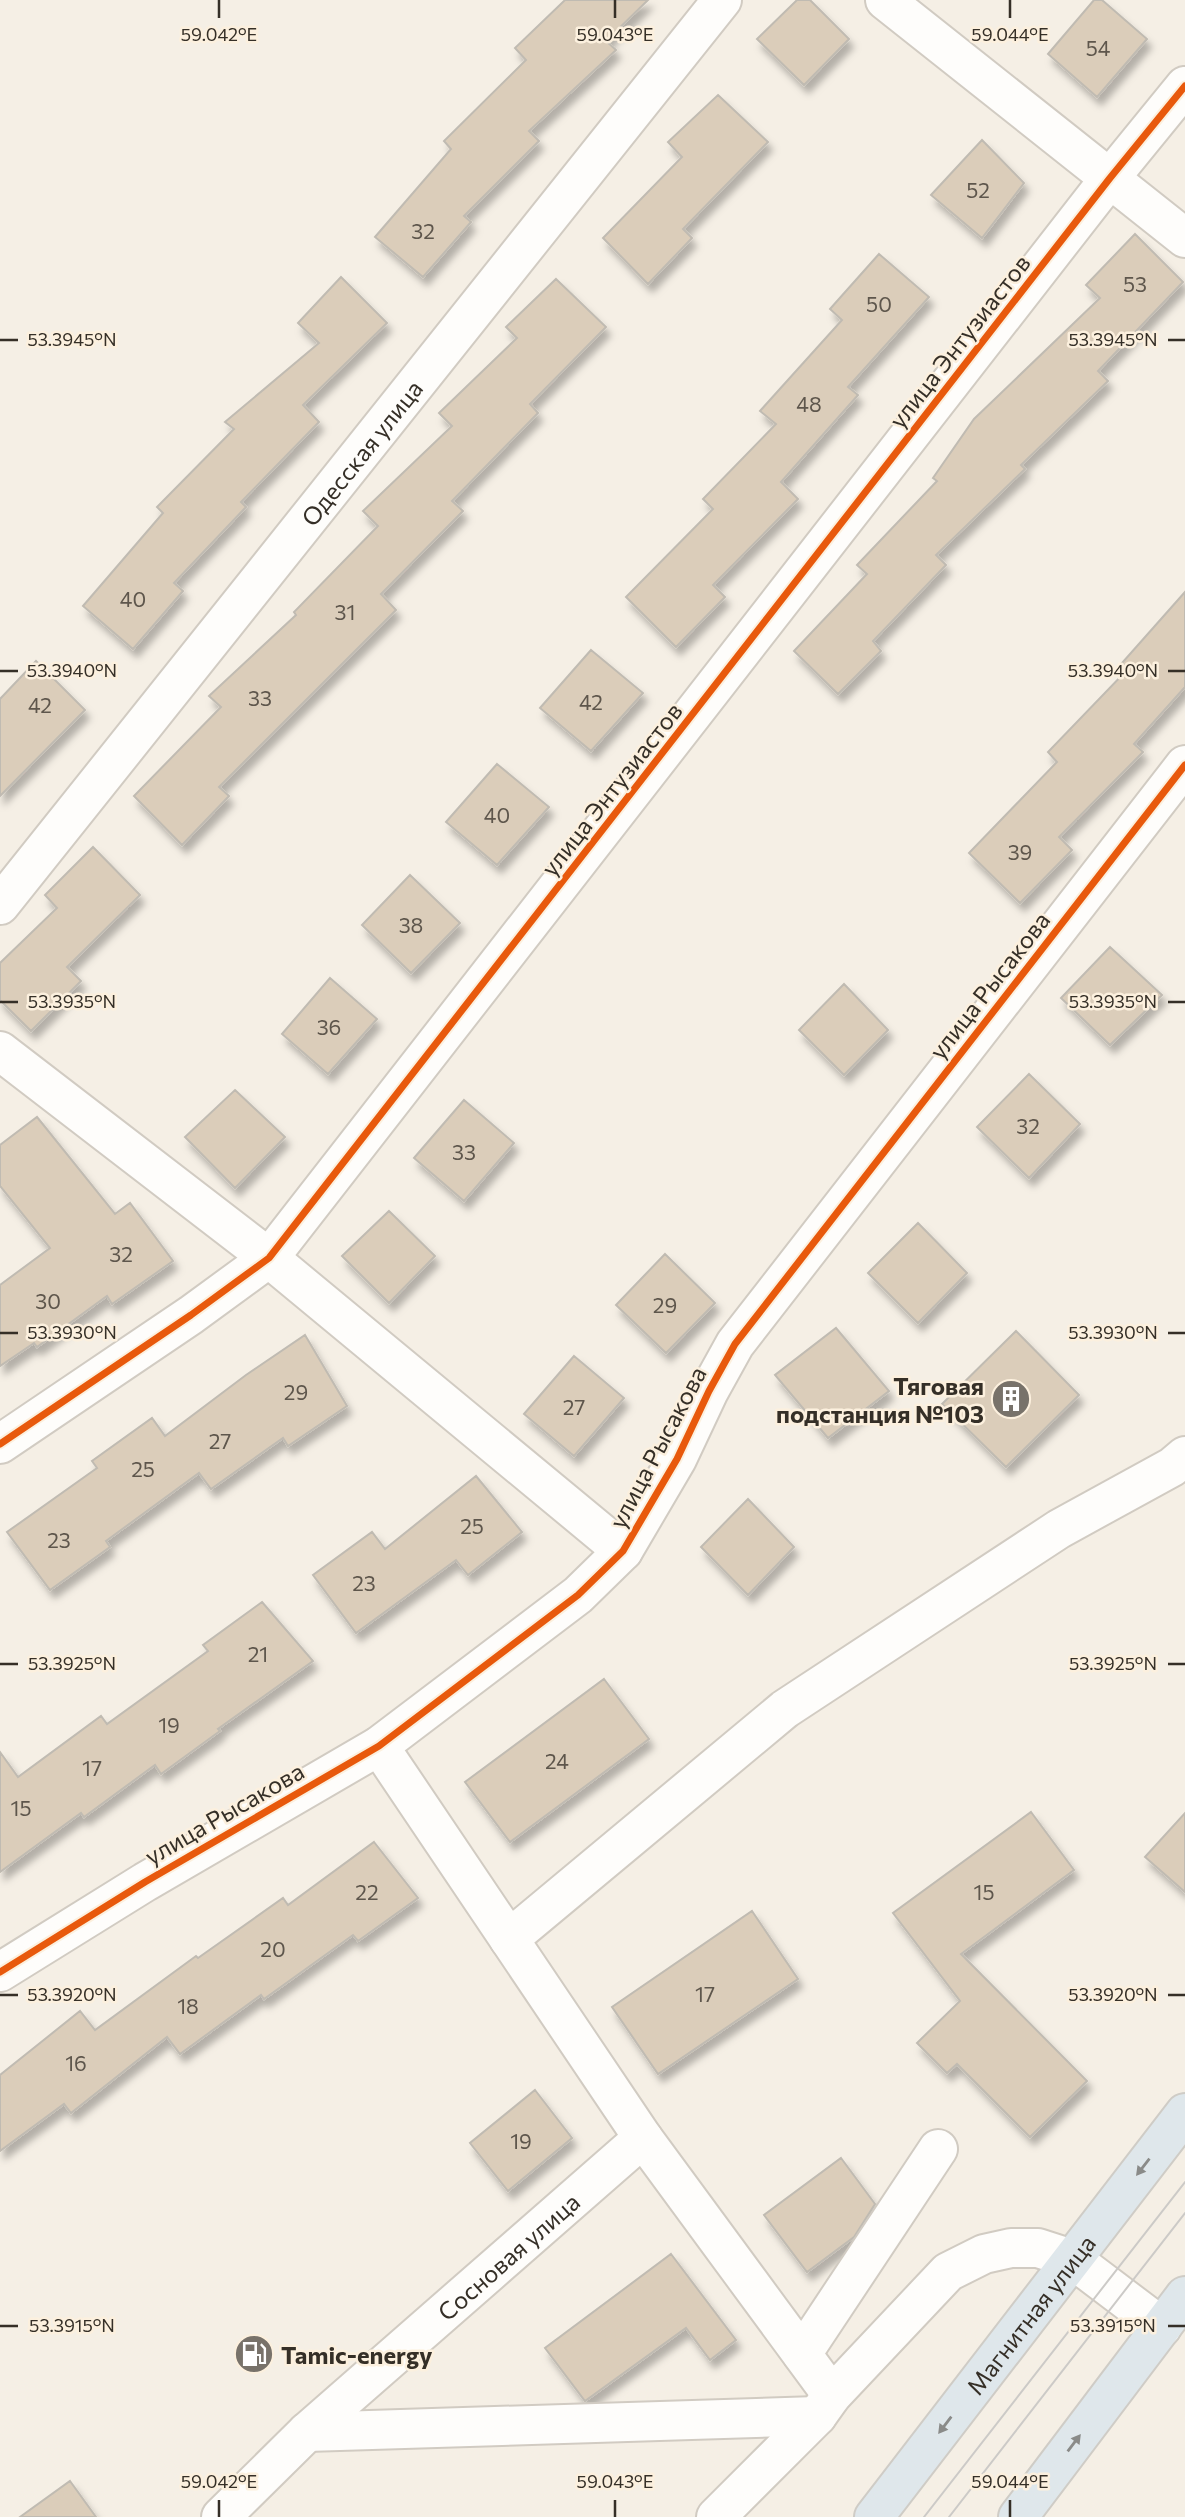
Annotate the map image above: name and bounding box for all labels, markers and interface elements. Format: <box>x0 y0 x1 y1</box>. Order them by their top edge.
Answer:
text: 59.042°E <box>181 23 257 45</box>
text: 59.043°E <box>577 23 653 45</box>
text: 59.044°E <box>971 23 1049 45</box>
house number: 54 <box>1086 35 1111 60</box>
house number: 52 <box>966 177 990 202</box>
house number: 32 <box>411 218 435 243</box>
street label: улица Энтузиастов <box>882 249 1036 433</box>
house number: 53 <box>1123 271 1147 296</box>
house number: 50 <box>866 291 892 316</box>
text: 53.3945°N <box>28 328 116 350</box>
text: 53.3945°N <box>1069 328 1157 350</box>
street label: Одесская улица <box>294 374 428 531</box>
house number: 48 <box>796 391 822 416</box>
house number: 40 <box>120 586 146 611</box>
house number: 31 <box>335 599 355 624</box>
text: 53.3940°N <box>27 659 117 681</box>
text: 53.3940°N <box>1068 659 1158 681</box>
house number: 33 <box>248 685 272 710</box>
house number: 42 <box>579 689 603 714</box>
house number: 42 <box>28 692 52 717</box>
street label: улица Энтузиастов <box>534 697 688 881</box>
house number: 40 <box>484 802 510 827</box>
house number: 39 <box>1008 839 1032 864</box>
street label: улица Рысакова <box>923 906 1055 1064</box>
house number: 38 <box>399 912 423 937</box>
text: 53.3935°N <box>28 990 116 1012</box>
text: 53.3935°N <box>1069 990 1157 1012</box>
house number: 36 <box>317 1014 341 1039</box>
house number: 32 <box>1016 1113 1040 1138</box>
house number: 33 <box>452 1139 476 1164</box>
house number: 32 <box>109 1241 133 1266</box>
house number: 30 <box>35 1288 61 1313</box>
house number: 29 <box>653 1292 677 1317</box>
text: 53.3930°N <box>27 1321 117 1343</box>
text: 53.3930°N <box>1068 1321 1158 1343</box>
street label: улица Рысакова <box>602 1361 712 1533</box>
place label: Тяговая подстанция №103 <box>776 1371 984 1428</box>
building icon: Тяговая подстанция №103 <box>990 1378 1032 1420</box>
house number: 29 <box>284 1379 308 1404</box>
house number: 27 <box>563 1394 585 1419</box>
house number: 27 <box>209 1428 231 1453</box>
house number: 25 <box>131 1456 155 1481</box>
house number: 25 <box>460 1513 484 1538</box>
house number: 23 <box>47 1527 71 1552</box>
house number: 23 <box>352 1570 376 1595</box>
house number: 21 <box>248 1641 268 1666</box>
text: 53.3925°N <box>28 1652 116 1674</box>
text: 53.3925°N <box>1069 1652 1157 1674</box>
house number: 19 <box>158 1712 180 1737</box>
house number: 24 <box>545 1748 569 1773</box>
house number: 17 <box>82 1755 102 1780</box>
street label: улица Рысакова <box>139 1756 309 1870</box>
house number: 15 <box>10 1795 32 1820</box>
house number: 22 <box>355 1879 379 1904</box>
house number: 15 <box>973 1879 995 1904</box>
house number: 20 <box>260 1936 286 1961</box>
house number: 17 <box>695 1981 715 2006</box>
text: 53.3920°N <box>27 1983 117 2005</box>
text: 53.3920°N <box>1068 1983 1158 2005</box>
house number: 18 <box>177 1993 199 2018</box>
house number: 16 <box>65 2050 87 2075</box>
house number: 19 <box>510 2128 532 2153</box>
one-way arrow <box>1137 2158 1151 2176</box>
street label: Сосновая улица <box>431 2186 585 2326</box>
street label: Магнитная улица <box>960 2229 1101 2400</box>
text: 53.3915°N <box>29 2314 115 2336</box>
text: 53.3915°N <box>1070 2314 1156 2336</box>
fuel station icon: Tamic-energy <box>233 2333 275 2375</box>
place label: Tamic-energy <box>281 2340 432 2369</box>
one-way arrow <box>938 2416 952 2434</box>
one-way arrow <box>1067 2434 1081 2452</box>
text: 59.042°E <box>181 2470 257 2492</box>
text: 59.043°E <box>577 2470 653 2492</box>
text: 59.044°E <box>971 2470 1049 2492</box>

